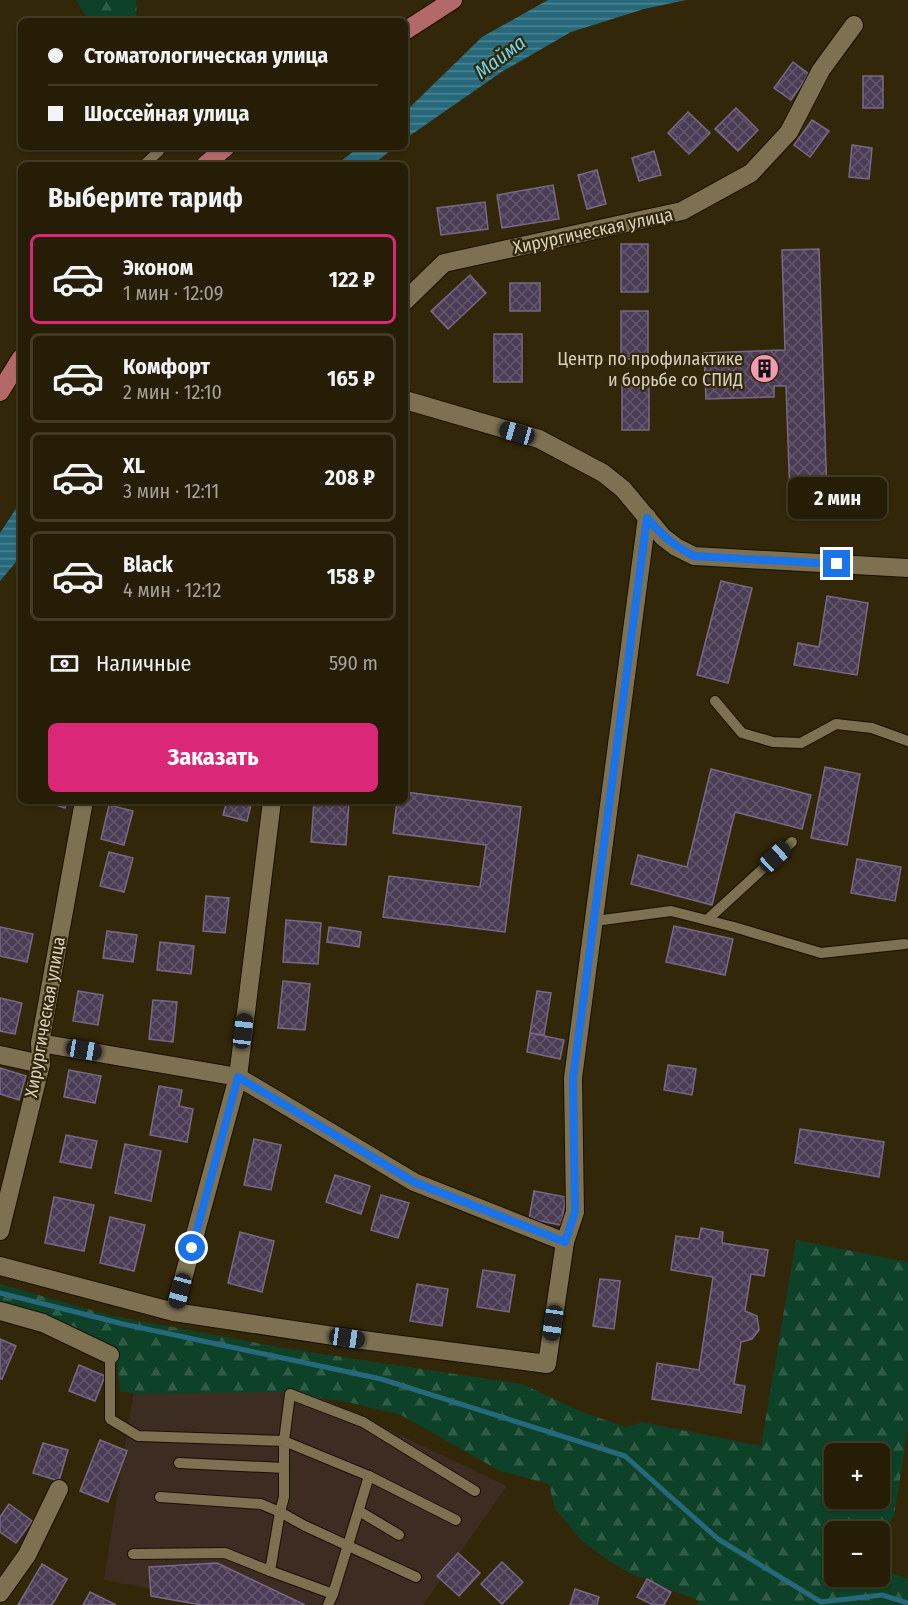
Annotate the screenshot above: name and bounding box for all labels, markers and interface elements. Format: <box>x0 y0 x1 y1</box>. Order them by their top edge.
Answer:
water label: Майма <box>470 30 530 84</box>
text: Стоматологическая улица <box>84 42 328 69</box>
text: Шоссейная улица <box>84 100 249 127</box>
text: Выберите тариф <box>48 182 243 214</box>
street label: Хирургическая улица <box>511 203 675 259</box>
icon: car <box>51 252 105 306</box>
text: Эконом <box>123 254 193 281</box>
text: 122 ₽ <box>329 266 375 293</box>
text: 1 мин · 12:09 <box>123 281 224 305</box>
place label: Центр по профилактике и борьбе со СПИД <box>557 348 743 391</box>
icon: car <box>51 351 105 405</box>
text: Комфорт <box>123 353 210 380</box>
building icon: Центр по профилактике и борьбе со СПИД <box>748 353 780 385</box>
text: 165 ₽ <box>327 365 375 392</box>
text: 2 мин · 12:10 <box>123 380 222 404</box>
car <box>497 419 537 447</box>
icon: car <box>51 450 105 504</box>
text: XL <box>123 452 145 479</box>
text: 208 ₽ <box>325 464 375 491</box>
callout: 2 мин <box>788 477 886 519</box>
text: 3 мин · 12:11 <box>123 479 219 503</box>
text: 2 мин <box>814 486 861 510</box>
icon: car <box>51 549 105 603</box>
route end <box>823 550 850 577</box>
text: Black <box>123 551 173 578</box>
text: 158 ₽ <box>327 563 375 590</box>
text: 4 мин · 12:12 <box>123 578 221 602</box>
icon: cash <box>48 647 81 680</box>
text: Наличные <box>96 650 191 677</box>
text: 590 m <box>329 651 378 675</box>
button: Заказать <box>48 723 378 792</box>
car <box>756 838 794 876</box>
street label: Хирургическая улица <box>20 935 70 1099</box>
car <box>232 1012 254 1050</box>
car <box>65 1038 103 1062</box>
route start <box>178 1234 205 1261</box>
car <box>167 1271 193 1311</box>
car <box>542 1304 564 1342</box>
car <box>328 1327 366 1349</box>
map controls <box>824 1443 890 1587</box>
button: + <box>824 1443 890 1509</box>
button: − <box>824 1521 890 1587</box>

